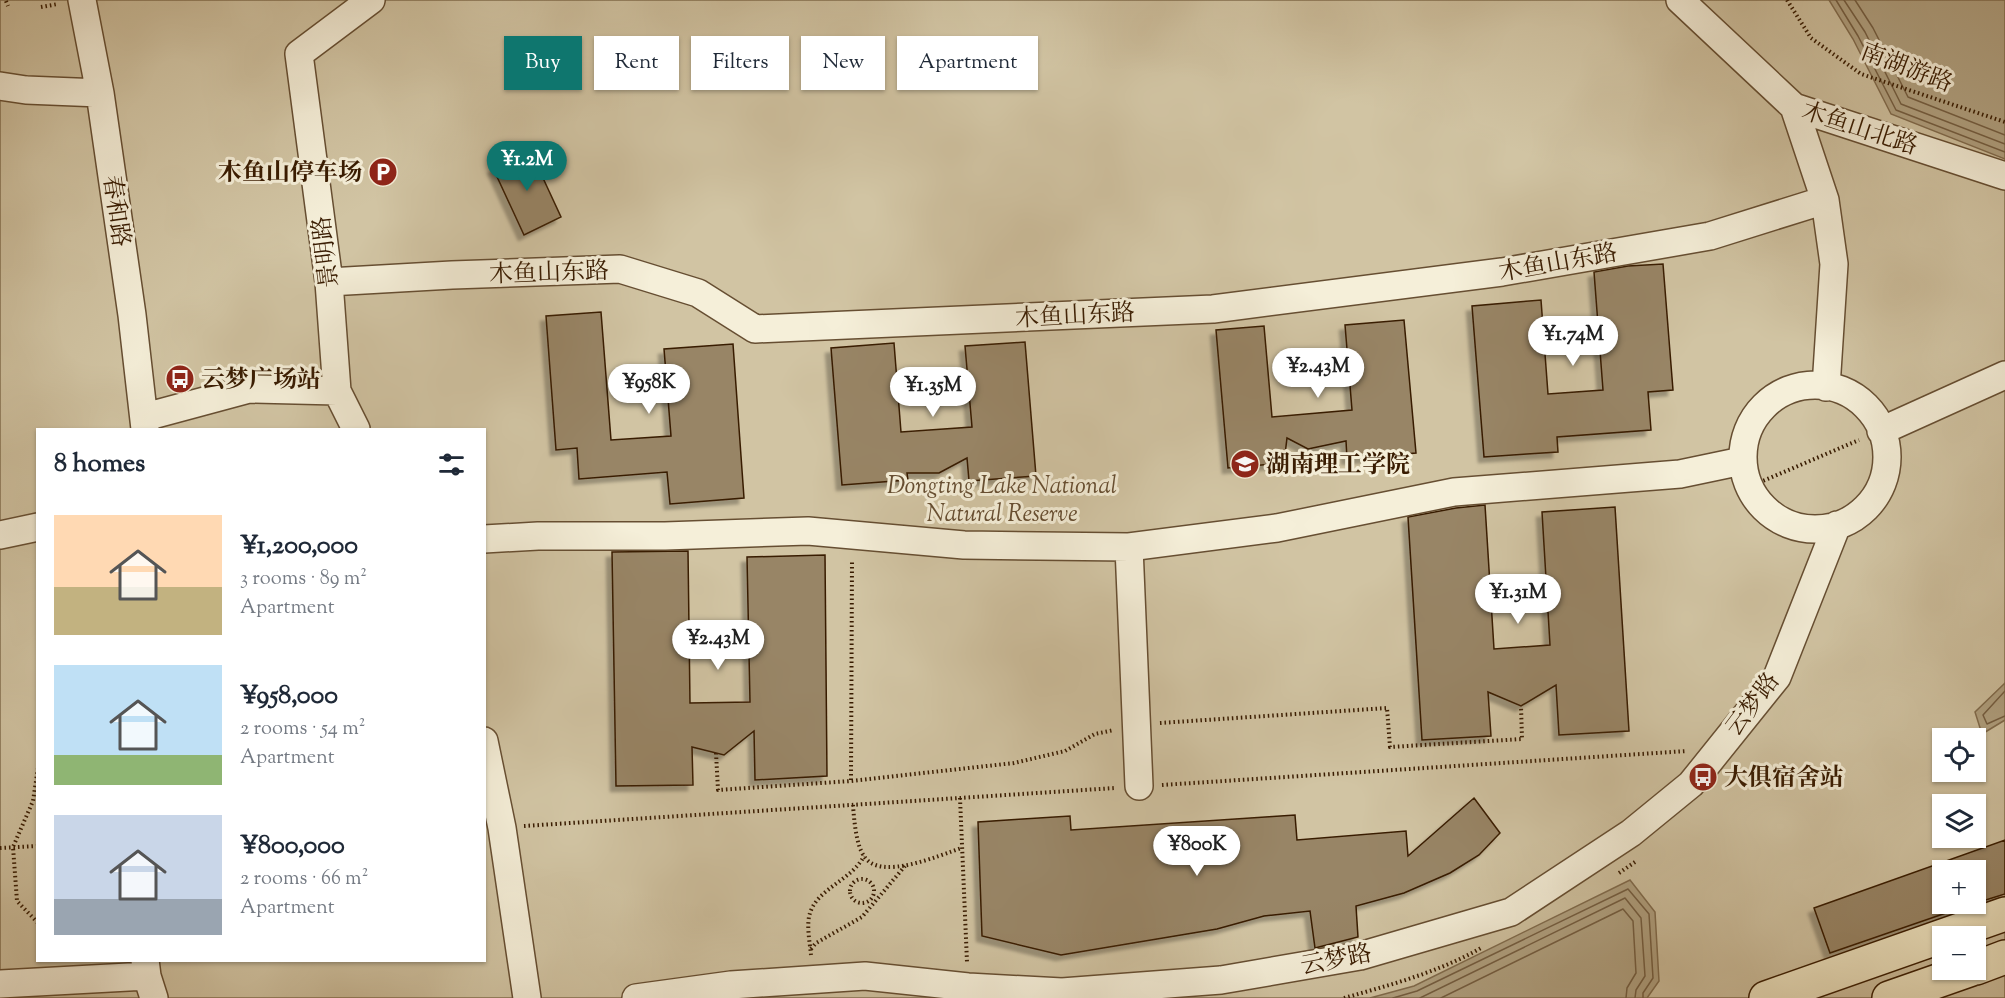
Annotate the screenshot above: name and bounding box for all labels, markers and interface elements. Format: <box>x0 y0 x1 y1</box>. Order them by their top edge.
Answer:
chip: Buy <box>504 36 582 90</box>
chip: Rent <box>594 36 679 90</box>
chip: Filters <box>691 36 789 90</box>
chip: New <box>801 36 885 90</box>
chip: Apartment <box>897 36 1038 90</box>
street label: 南湖游路 <box>1855 36 1957 102</box>
street label: 木鱼山北路 <box>1797 95 1922 165</box>
pin: ¥1.2M <box>485 141 569 192</box>
text: ¥1.2M <box>501 146 553 175</box>
parking icon: 木鱼山停车场 <box>367 156 399 188</box>
place label: 木鱼山停车场 <box>218 157 362 191</box>
street label: 春和路 <box>93 173 137 249</box>
street label: 景明路 <box>306 214 348 290</box>
street label: 木鱼山东路 <box>1496 237 1620 291</box>
street label: 木鱼山东路 <box>489 255 610 293</box>
street label: 木鱼山东路 <box>1014 297 1136 337</box>
pin: ¥1.74M <box>1524 316 1622 367</box>
text: ¥1.74M <box>1542 321 1604 350</box>
pin: ¥2.43M <box>1269 348 1367 399</box>
text: ¥2.43M <box>1286 353 1350 382</box>
bus stop icon: 云梦广场站 <box>164 363 196 395</box>
place label: 云梦广场站 <box>201 364 321 398</box>
pin: ¥958K <box>607 364 691 415</box>
pin: ¥1.35M <box>884 367 982 418</box>
text: ¥958K <box>622 369 676 398</box>
text: ¥1.35M <box>904 372 962 401</box>
text: 8 homes <box>54 446 145 483</box>
icon: filters <box>435 448 468 481</box>
school or university icon: 湖南理工学院 <box>1229 448 1261 480</box>
place label: 湖南理工学院 <box>1266 449 1410 483</box>
park label: Dongting Lake National Natural Reserve <box>887 470 1117 532</box>
text: ¥1,200,000 <box>240 528 358 565</box>
icon: home <box>102 539 174 611</box>
text: 3 rooms · 89 m² <box>240 565 367 594</box>
pin: ¥1.31M <box>1469 574 1567 625</box>
text: ¥1.31M <box>1489 579 1547 608</box>
text: Apartment <box>240 594 335 623</box>
pin: ¥2.43M <box>669 620 767 671</box>
text: ¥2.43M <box>686 625 750 654</box>
street label: 云梦路 <box>1718 666 1789 744</box>
text: ¥958,000 <box>240 678 338 715</box>
icon: home <box>102 689 174 761</box>
text: 2 rooms · 54 m² <box>240 715 365 744</box>
map controls <box>1932 728 1986 980</box>
button: locate <box>1932 728 1986 782</box>
text: Apartment <box>240 744 335 773</box>
bus stop icon: 大俱宿舍站 <box>1687 761 1719 793</box>
place label: 大俱宿舍站 <box>1724 762 1844 796</box>
button: layers <box>1932 794 1986 848</box>
pin: ¥800K <box>1155 826 1239 877</box>
text: ¥800,000 <box>240 828 345 865</box>
text: ¥800K <box>1167 831 1227 860</box>
icon: home <box>102 839 174 911</box>
button: + <box>1932 860 1986 914</box>
text: 2 rooms · 66 m² <box>240 865 368 894</box>
text: Apartment <box>240 894 335 923</box>
button: − <box>1932 926 1986 980</box>
street label: 云梦路 <box>1298 937 1375 985</box>

